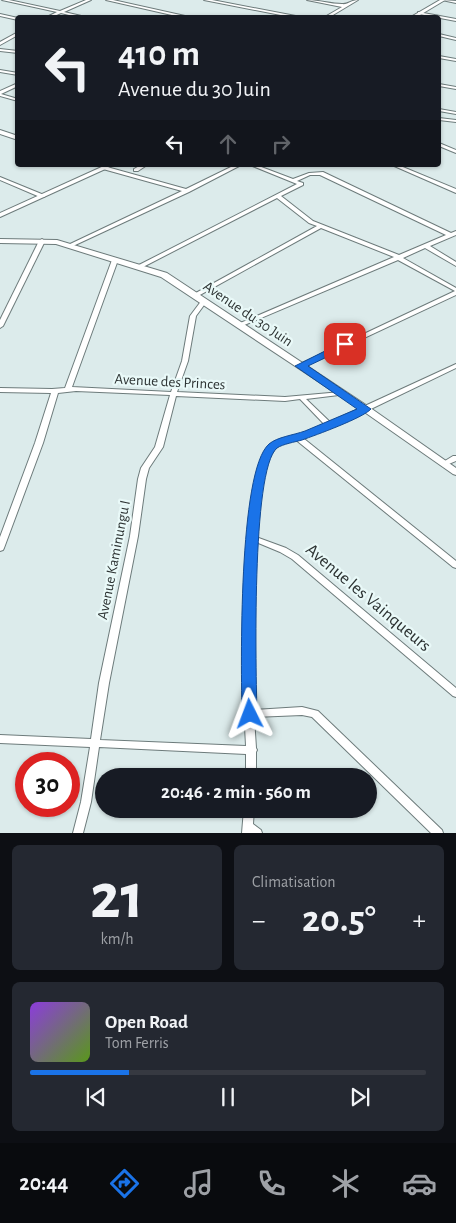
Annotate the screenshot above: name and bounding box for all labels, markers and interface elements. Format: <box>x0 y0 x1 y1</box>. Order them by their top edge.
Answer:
icon: left <box>35 35 100 100</box>
text: 410 m <box>118 37 200 72</box>
text: Avenue du 30 Juin <box>118 78 271 100</box>
icon: left <box>161 130 189 158</box>
icon: ahead <box>214 130 242 158</box>
icon: right <box>267 130 295 158</box>
street label: Avenue du 30 Juin <box>201 279 295 349</box>
pin <box>324 323 366 365</box>
icon: arrive <box>331 330 359 358</box>
street label: Avenue des Princes <box>114 372 226 392</box>
street label: Avenue Kaminungu I <box>95 499 133 621</box>
street label: Avenue les Vainqueurs <box>302 541 434 655</box>
position arrow <box>223 687 275 739</box>
speed limit sign: 30 <box>15 752 80 817</box>
text: 20:46 · 2 min · 560 m <box>161 783 311 802</box>
text: 21 <box>90 865 144 930</box>
text: Climatisation <box>252 874 336 890</box>
text: 20.5° <box>302 901 376 939</box>
text: − <box>252 907 265 935</box>
text: + <box>413 907 426 935</box>
text: km/h <box>100 931 134 947</box>
text: Open Road <box>105 1013 188 1032</box>
text: Tom Ferris <box>105 1035 169 1051</box>
icon: previous <box>82 1083 110 1111</box>
icon: pause <box>214 1083 242 1111</box>
icon: next <box>346 1083 374 1111</box>
icon: directions <box>107 1166 142 1201</box>
icon: music <box>181 1166 216 1201</box>
icon: phone <box>254 1166 289 1201</box>
icon: climate <box>328 1166 363 1201</box>
icon: car <box>402 1166 437 1201</box>
text: 20:44 <box>19 1172 68 1194</box>

